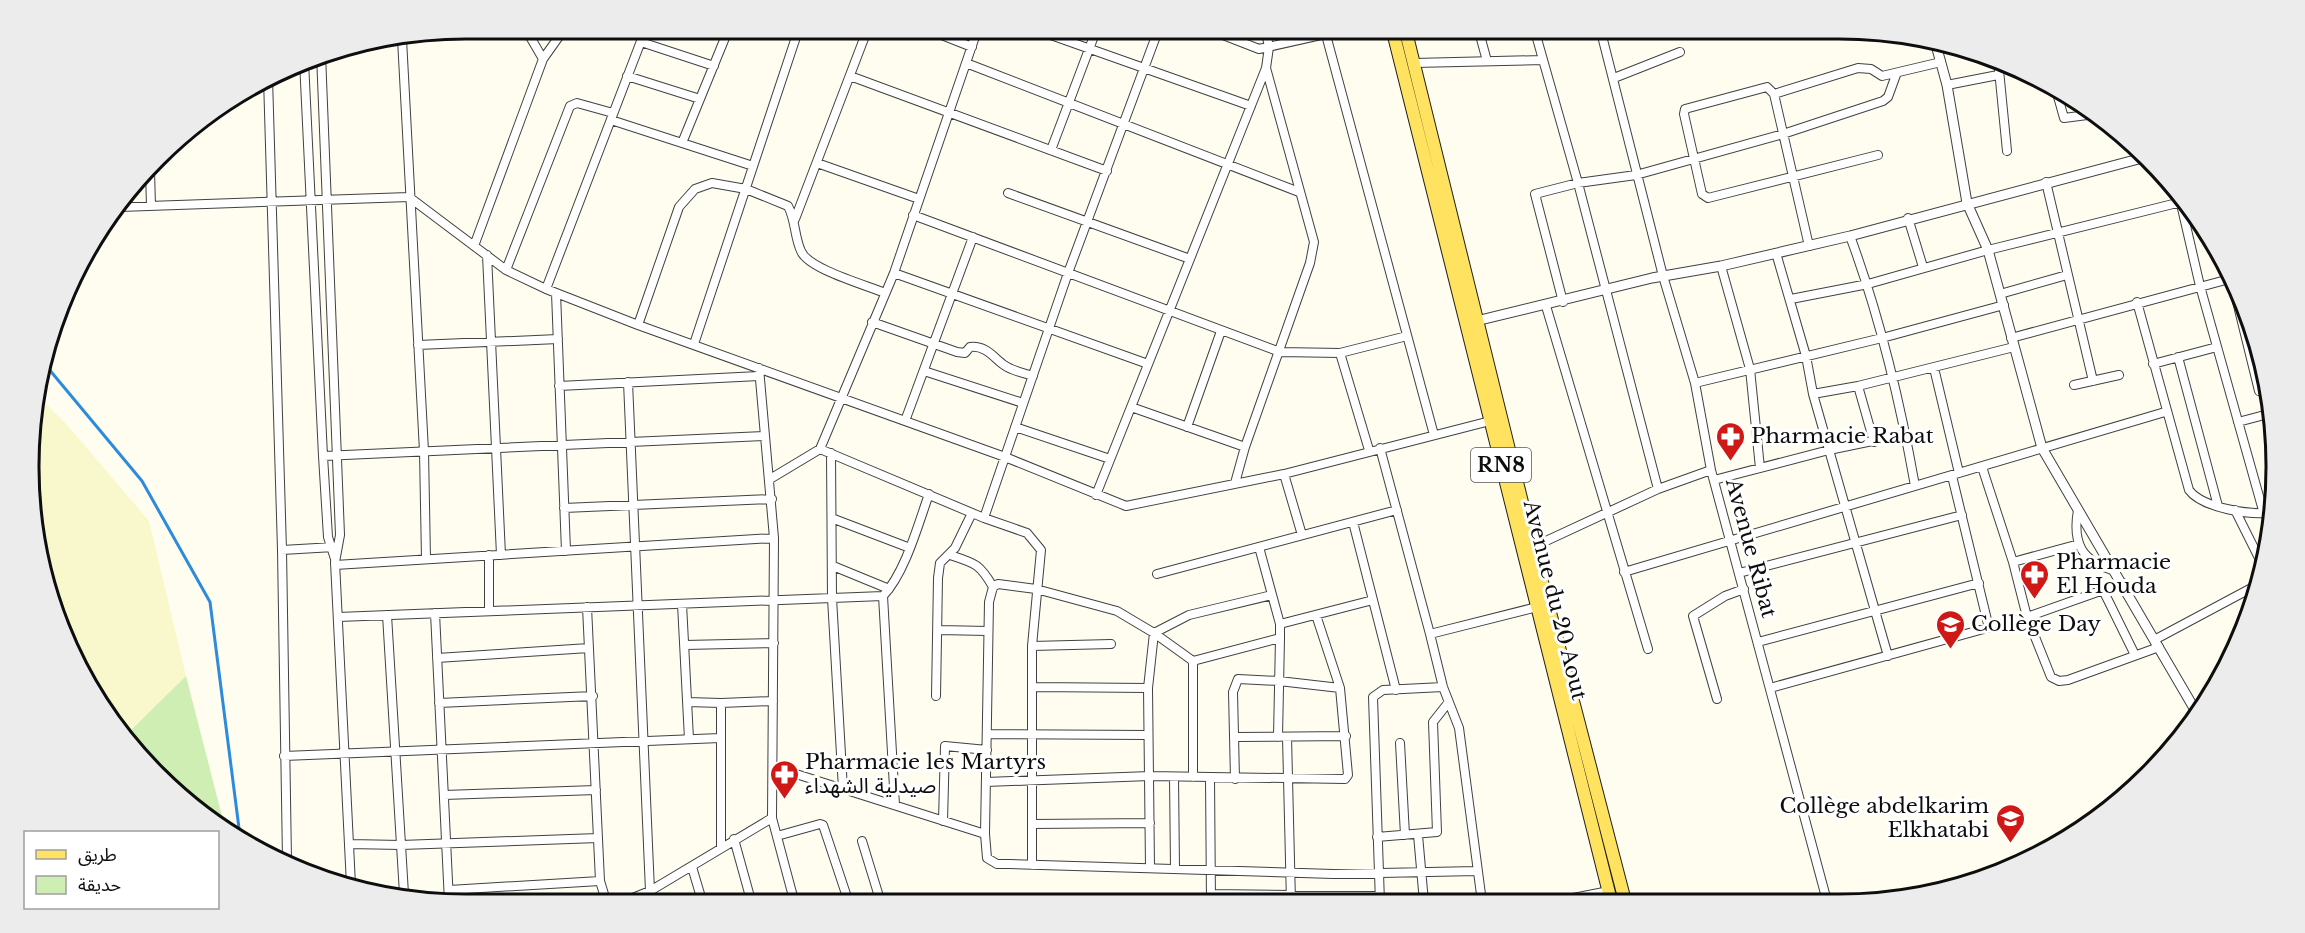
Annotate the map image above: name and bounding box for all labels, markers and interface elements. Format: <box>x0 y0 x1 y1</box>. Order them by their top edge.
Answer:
pharmacy icon: Pharmacie Rabat <box>1714 420 1746 462</box>
place label: Pharmacie Rabat <box>1751 423 1934 449</box>
road number: RN8 <box>1471 448 1531 482</box>
street label: Avenue Ribat <box>1720 475 1782 620</box>
street label: Avenue du 20 Aout <box>1517 496 1592 703</box>
place label: Pharmacie El Houda <box>2056 549 2171 599</box>
pharmacy icon: Pharmacie El Houda <box>2019 558 2051 600</box>
school or university icon: Collège Day <box>1934 608 1966 650</box>
place label: Collège Day <box>1971 611 2101 637</box>
place label: Pharmacie les Martyrs صيدلية الشهداء <box>805 749 1046 799</box>
pharmacy icon: Pharmacie les Martyrs صيدلية الشهداء <box>768 758 800 800</box>
place label: Collège abdelkarim Elkhatabi <box>1780 793 1989 843</box>
school or university icon: Collège abdelkarim Elkhatabi <box>1994 802 2026 844</box>
legend <box>24 831 219 909</box>
text: طريق <box>78 844 117 866</box>
text: حديقة <box>78 874 121 896</box>

